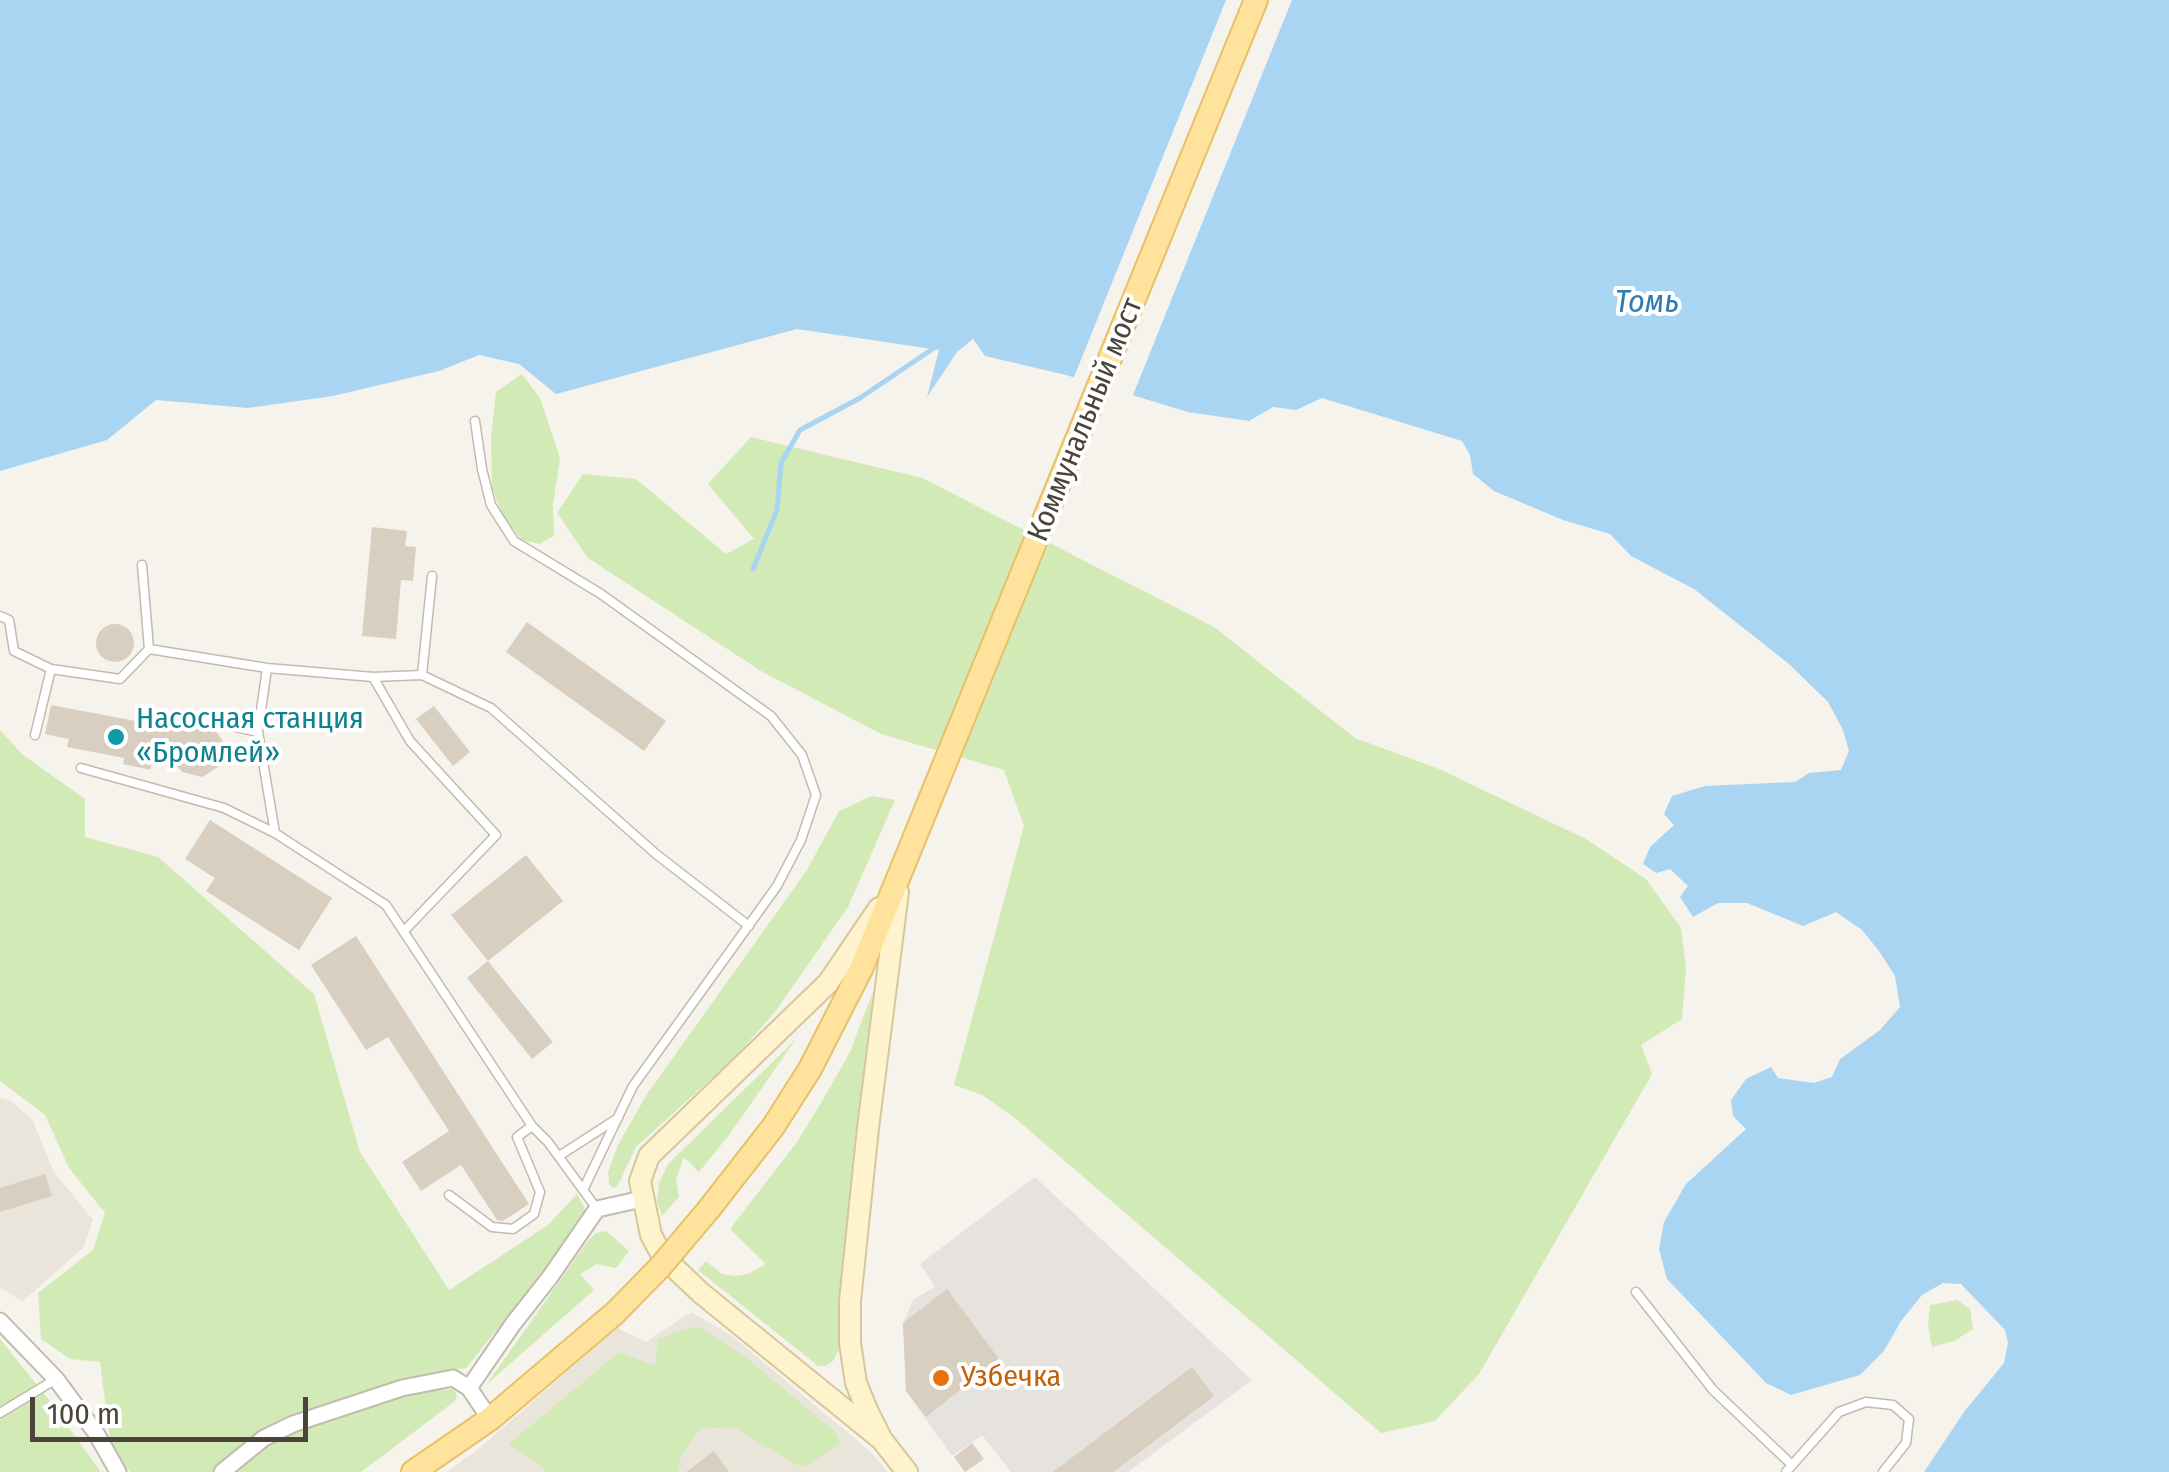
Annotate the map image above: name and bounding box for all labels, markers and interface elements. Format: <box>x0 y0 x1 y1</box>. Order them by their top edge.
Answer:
water label: Томь <box>1615 284 1679 322</box>
street label: Коммунальный мост <box>1021 293 1151 547</box>
place label: Насосная станция «Бромлей» <box>136 702 364 772</box>
marker: Насосная станция «Бромлей» <box>105 726 127 748</box>
place label: Узбечка <box>961 1360 1061 1396</box>
marker: Узбечка <box>930 1367 952 1389</box>
scale bar <box>35 1377 312 1439</box>
text: 100 m <box>47 1396 120 1432</box>

